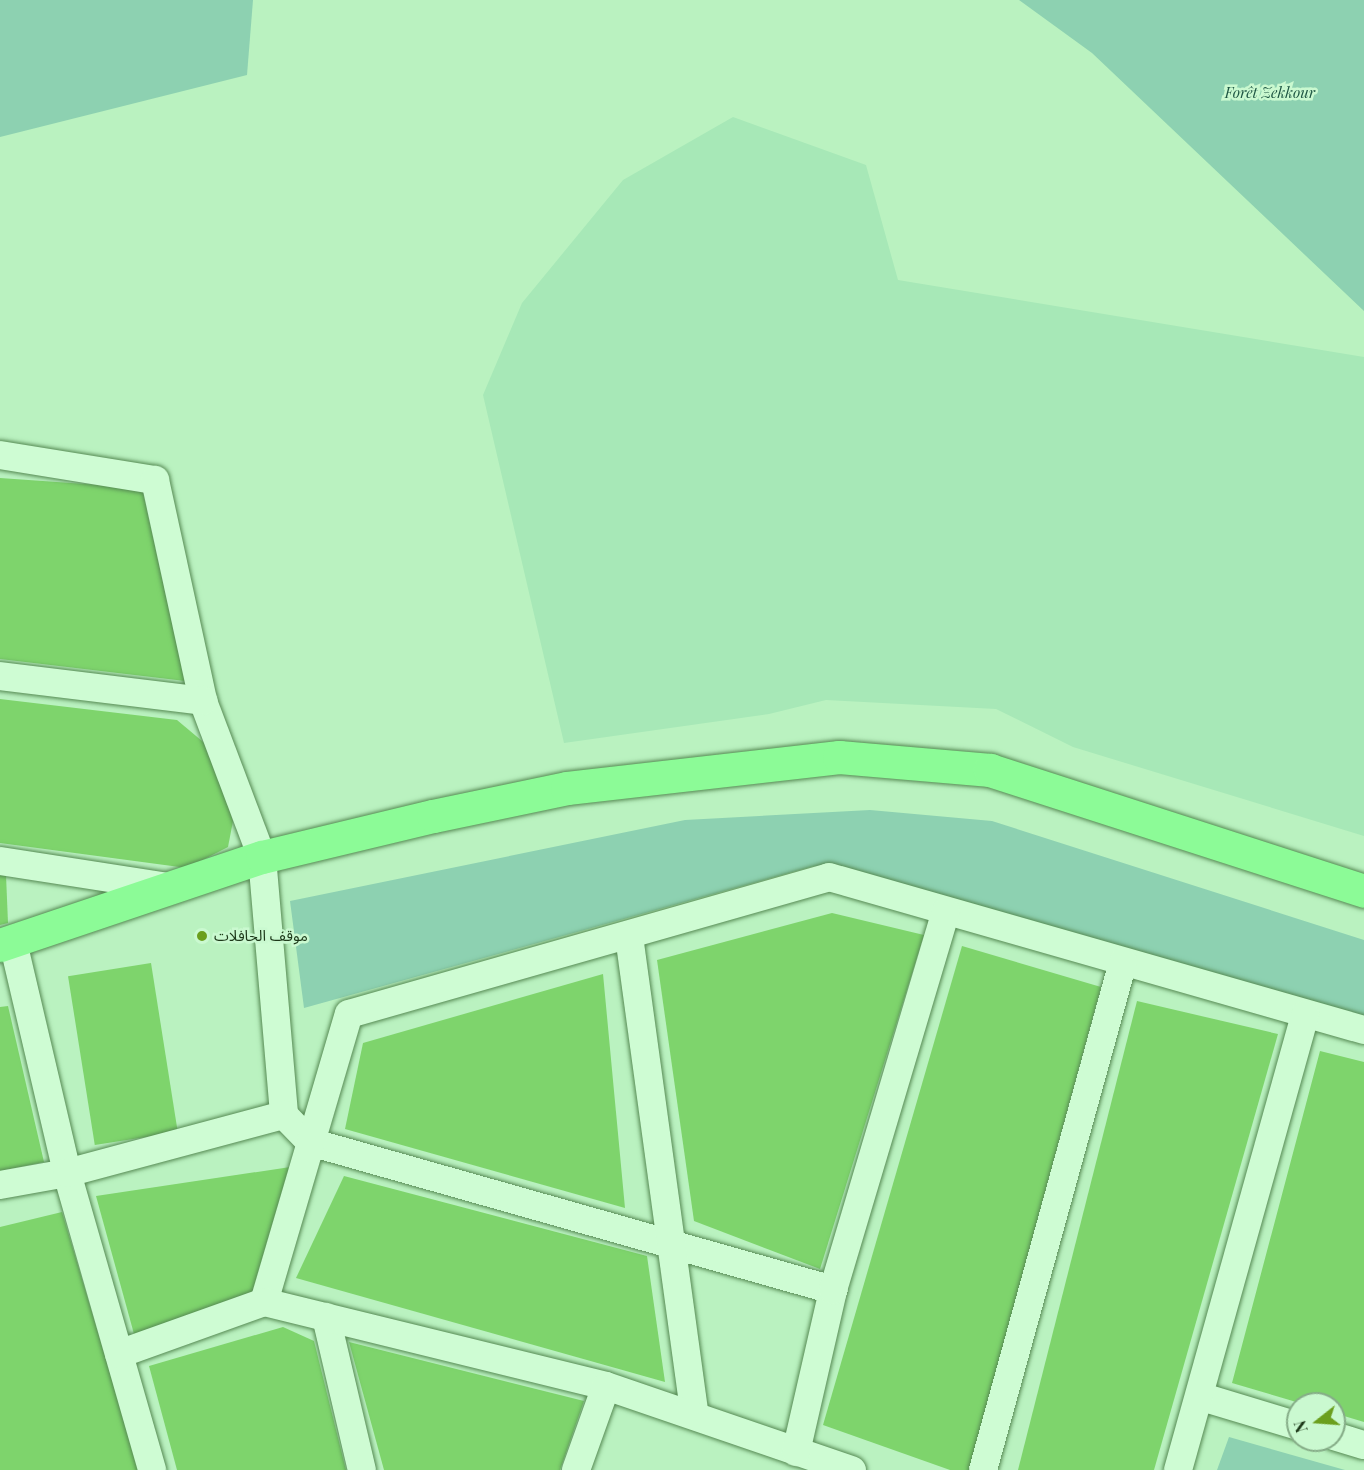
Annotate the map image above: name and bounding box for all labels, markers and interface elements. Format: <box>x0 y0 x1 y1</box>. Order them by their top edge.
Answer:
park label: Forêt Zekkour <box>1225 84 1315 102</box>
place label: موقف الحافلات <box>214 927 308 945</box>
marker: موقف الحافلات <box>195 929 209 943</box>
north arrow <box>1286 1392 1346 1452</box>
text: N <box>1288 1418 1312 1435</box>

